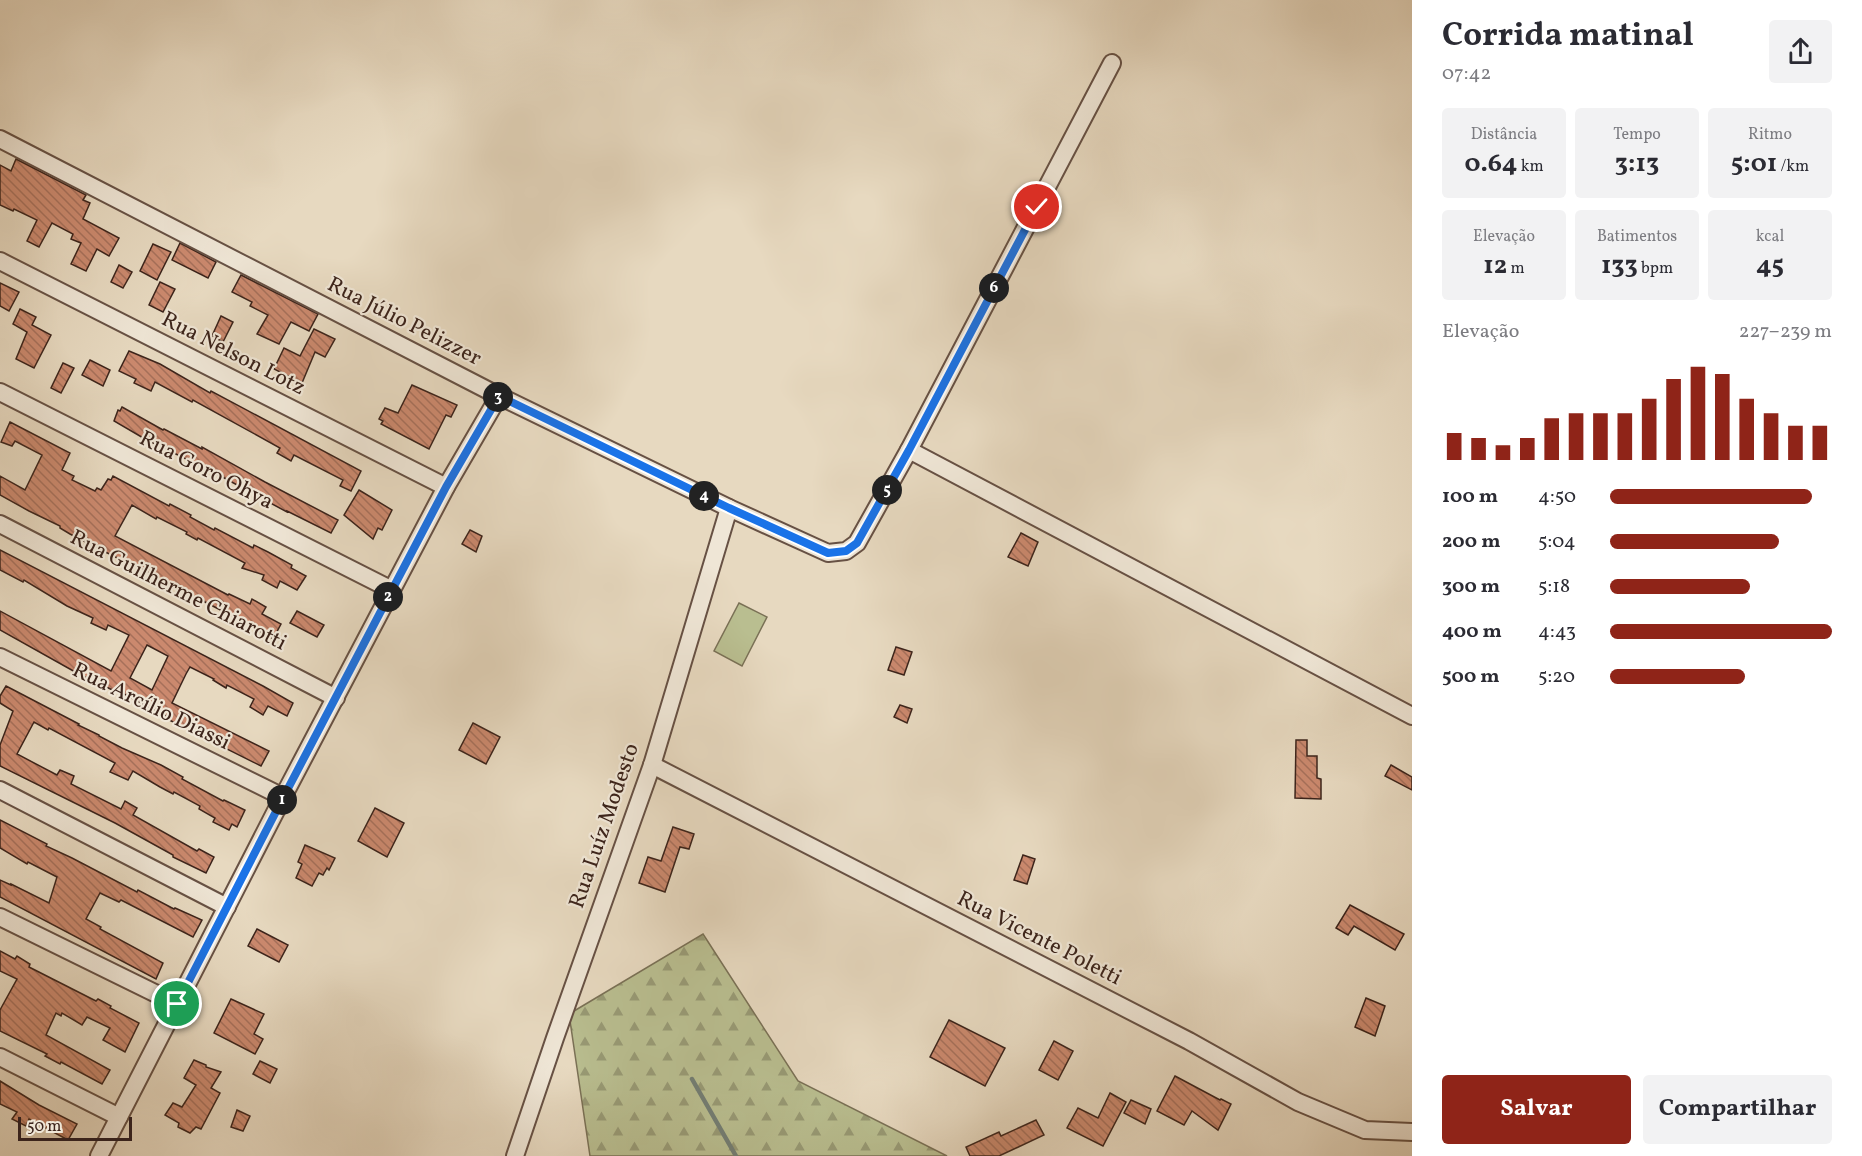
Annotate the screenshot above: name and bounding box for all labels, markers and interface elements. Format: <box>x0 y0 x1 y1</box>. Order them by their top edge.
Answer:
text: Corrida matinal <box>1442 14 1694 60</box>
button: share <box>1769 20 1832 83</box>
text: 07:42 <box>1442 60 1491 88</box>
text: Distância <box>1471 124 1537 146</box>
text: Tempo <box>1613 124 1661 146</box>
text: Ritmo <box>1748 124 1792 146</box>
text: 0.64 <box>1464 146 1517 182</box>
text: 3:13 <box>1615 146 1659 182</box>
text: 5:01 <box>1731 146 1777 182</box>
text: km <box>1517 156 1544 178</box>
text: /km <box>1777 156 1809 178</box>
pin <box>1011 181 1062 232</box>
icon: check <box>1020 190 1053 223</box>
text: Elevação <box>1473 226 1535 248</box>
text: Batimentos <box>1597 226 1677 248</box>
text: kcal <box>1756 226 1784 248</box>
text: 12 <box>1483 248 1507 284</box>
text: 133 <box>1601 248 1638 284</box>
text: 45 <box>1756 248 1784 284</box>
text: m <box>1507 258 1525 280</box>
text: bpm <box>1638 258 1673 280</box>
street label: Rua Júlio Pelizzer <box>321 270 487 374</box>
pin: 6 <box>979 273 1009 303</box>
text: 6 <box>990 277 998 299</box>
street label: Rua Nelson Lotz <box>156 304 310 404</box>
text: Elevação <box>1442 318 1519 346</box>
text: 227–239 m <box>1739 318 1832 346</box>
pin: 3 <box>483 382 513 412</box>
text: 3 <box>494 386 502 408</box>
street label: Rua Goro Ohya <box>133 424 279 518</box>
pin: 5 <box>872 475 902 505</box>
text: 5 <box>883 479 891 501</box>
pin: 4 <box>689 481 719 511</box>
text: 100 m <box>1442 483 1498 511</box>
text: 4:50 <box>1538 483 1576 511</box>
text: 4 <box>699 485 709 507</box>
street label: Rua Guilherme Chiarotti <box>64 523 292 659</box>
text: 200 m <box>1442 528 1500 556</box>
text: 5:04 <box>1538 528 1576 556</box>
text: 300 m <box>1442 573 1500 601</box>
text: 5:18 <box>1538 573 1570 601</box>
pin: 2 <box>373 582 403 612</box>
text: 2 <box>384 586 392 608</box>
text: 400 m <box>1442 618 1502 646</box>
text: 4:43 <box>1538 618 1576 646</box>
street label: Rua Arcílio Diassi <box>67 655 235 759</box>
text: 500 m <box>1442 663 1500 691</box>
text: 5:20 <box>1538 663 1575 691</box>
street label: Rua Luíz Modesto <box>562 739 648 913</box>
pin: 1 <box>267 785 297 815</box>
text: 1 <box>279 789 285 811</box>
street label: Rua Vicente Poletti <box>951 884 1127 994</box>
pin <box>151 978 202 1029</box>
icon: arrive <box>160 987 193 1020</box>
button: Salvar <box>1442 1075 1631 1144</box>
button: Compartilhar <box>1643 1075 1832 1144</box>
scale bar <box>18 1114 132 1142</box>
text: 50 m <box>27 1116 61 1138</box>

